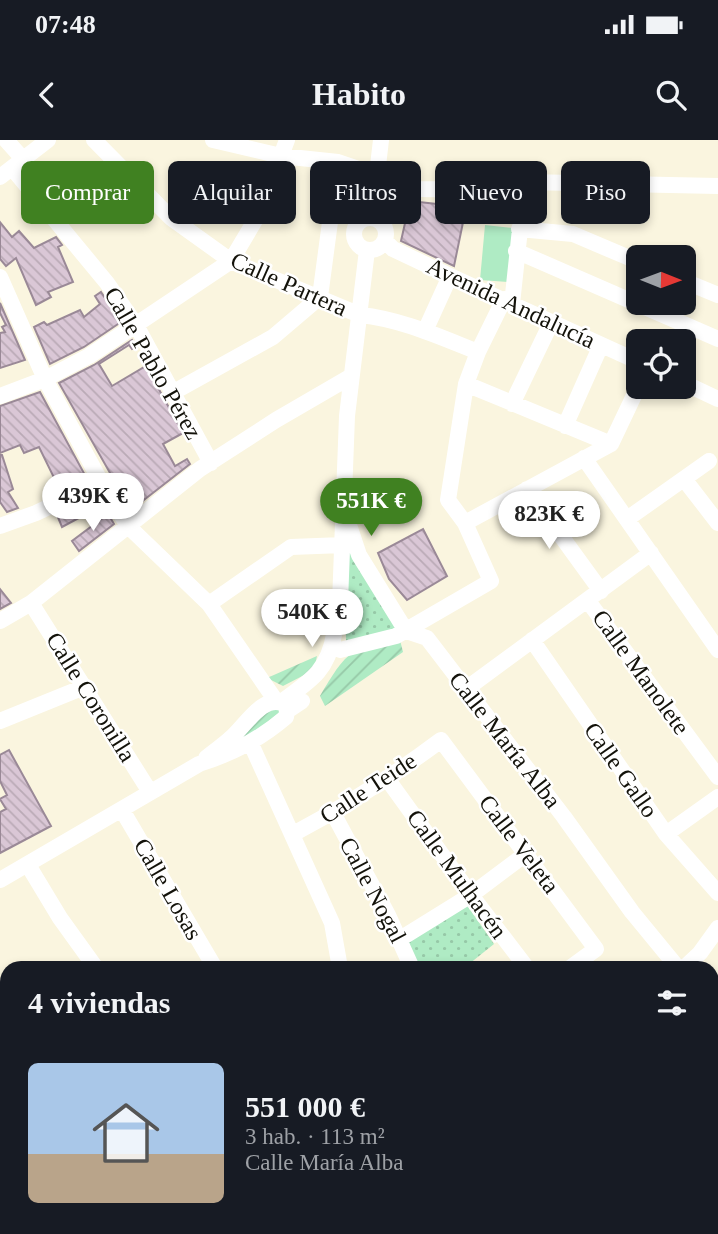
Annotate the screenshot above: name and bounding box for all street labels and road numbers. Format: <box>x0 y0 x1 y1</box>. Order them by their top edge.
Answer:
street label: Calle Partera <box>227 247 352 321</box>
street label: Avenida Andalucía <box>423 253 600 354</box>
street label: Calle Pablo Pérez <box>99 283 207 443</box>
street label: Calle Manolete <box>587 605 695 739</box>
street label: Calle Coronilla <box>41 628 141 767</box>
street label: Calle María Alba <box>444 667 566 813</box>
street label: Calle Gallo <box>579 718 663 822</box>
street label: Calle Teide <box>315 747 421 829</box>
street label: Calle Veleta <box>474 790 565 898</box>
street label: Calle Mulhacén <box>402 805 512 943</box>
street label: Calle Nogal <box>334 833 412 947</box>
street label: Calle Losas <box>129 834 207 944</box>

